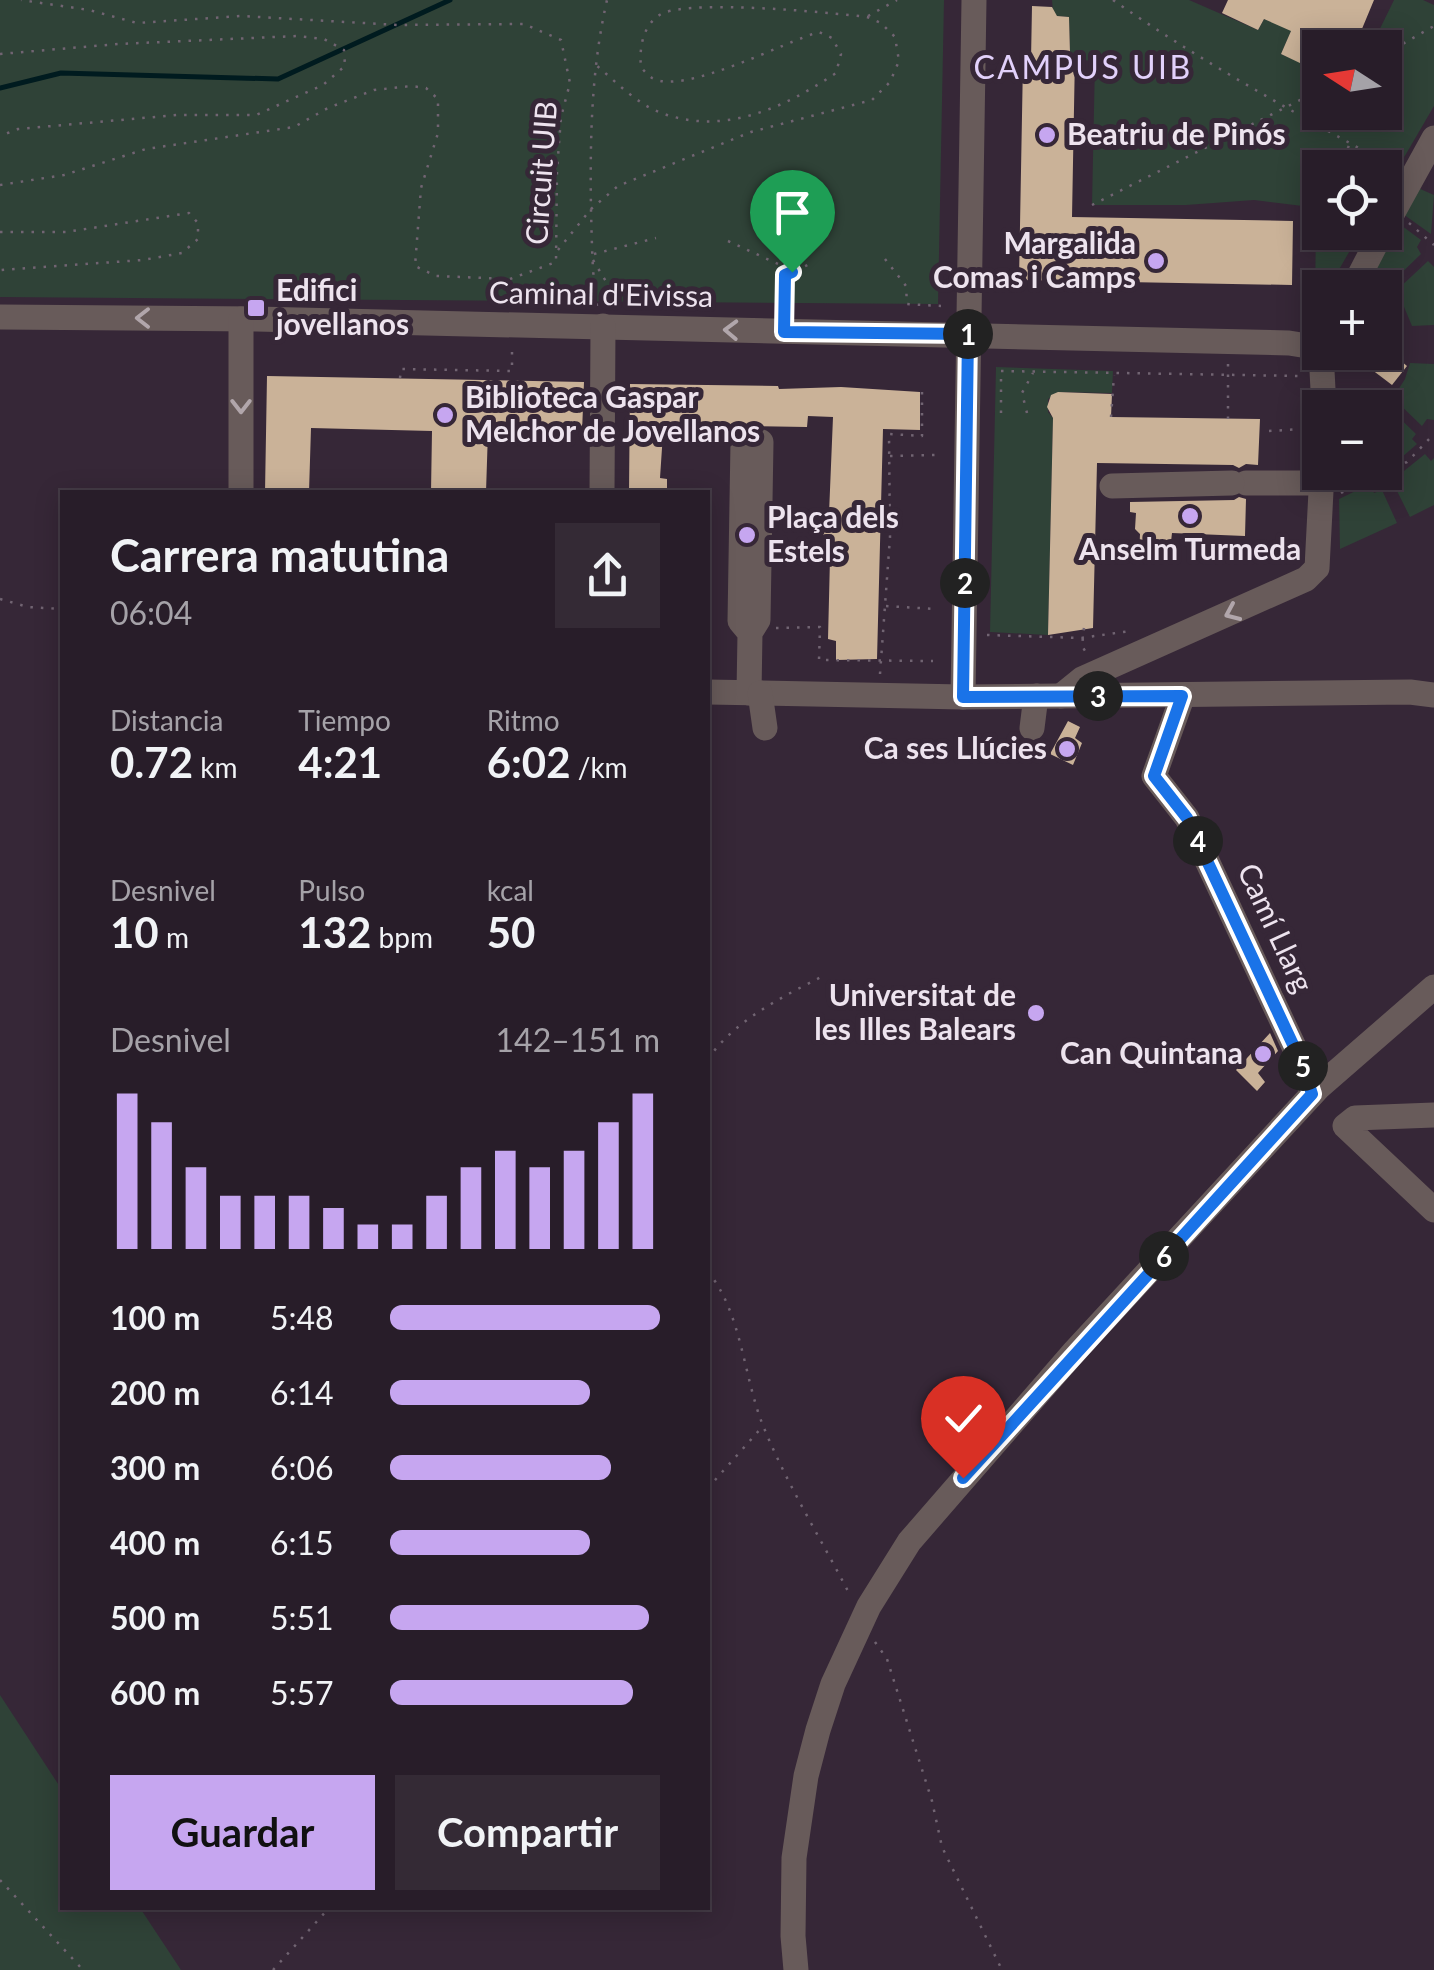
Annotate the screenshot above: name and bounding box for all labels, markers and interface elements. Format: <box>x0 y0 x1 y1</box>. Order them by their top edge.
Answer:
north arrow <box>1302 30 1402 130</box>
map controls <box>1302 30 1402 490</box>
district label: CAMPUS UIB <box>973 47 1193 86</box>
street label: Circuit UIB <box>517 100 563 246</box>
place label: Beatriu de Pinós <box>1067 115 1286 151</box>
marker: Beatriu de Pinós <box>1036 124 1058 146</box>
button: locate <box>1302 150 1402 250</box>
pin <box>750 170 835 273</box>
icon: arrive <box>765 185 820 240</box>
place label: Margalida Comas i Camps <box>933 224 1136 294</box>
marker: Margalida Comas i Camps <box>1145 250 1167 272</box>
button: + <box>1302 270 1402 370</box>
place label: Edifici jovellanos <box>274 271 409 341</box>
street label: Caminal d'Eivissa <box>489 273 713 313</box>
marker: Edifici jovellanos <box>245 297 267 319</box>
one-way arrow <box>135 307 150 329</box>
pin: 1 <box>943 309 993 359</box>
text: 1 <box>960 317 976 351</box>
one-way arrow <box>722 320 738 341</box>
place label: Biblioteca Gaspar Melchor de Jovellanos <box>465 378 760 448</box>
button: − <box>1302 390 1402 490</box>
one-way arrow <box>230 398 252 414</box>
marker: Biblioteca Gaspar Melchor de Jovellanos <box>434 404 456 426</box>
place label: Plaça dels Estels <box>767 498 899 568</box>
marker: Anselm Turmeda <box>1179 505 1201 527</box>
button: share <box>555 523 660 628</box>
marker: Plaça dels Estels <box>736 524 758 546</box>
text: Carrera matutina <box>110 528 449 582</box>
place label: Anselm Turmeda <box>1078 530 1301 566</box>
pin: 2 <box>940 558 990 608</box>
text: 2 <box>957 566 973 600</box>
text: 06:04 <box>110 593 192 632</box>
one-way arrow <box>1224 600 1242 620</box>
pin: 3 <box>1073 671 1123 721</box>
text: 3 <box>1090 679 1106 713</box>
text: Distancia <box>110 703 223 737</box>
text: Tiempo <box>298 703 391 737</box>
text: Ritmo <box>487 703 560 737</box>
place label: Ca ses Llúcies <box>864 729 1047 765</box>
text: 0.72 <box>110 737 193 787</box>
text: 4:21 <box>298 737 382 787</box>
text: 6:02 <box>487 737 571 787</box>
marker: Ca ses Llúcies <box>1056 738 1078 760</box>
text: km <box>193 750 237 784</box>
text: /km <box>571 750 628 784</box>
pin: 4 <box>1173 816 1223 866</box>
text: 4 <box>1190 824 1206 858</box>
street label: Camí Llarg <box>1231 857 1322 997</box>
text: Desnivel <box>110 873 216 907</box>
text: Pulso <box>298 873 365 907</box>
text: kcal <box>487 873 534 907</box>
text: 10 <box>110 907 159 957</box>
text: 132 <box>298 907 371 957</box>
text: 50 <box>487 907 535 957</box>
text: m <box>159 920 189 954</box>
text: bpm <box>371 920 433 954</box>
place label: Universitat de les Illes Balears <box>814 976 1016 1046</box>
marker: Universitat de les Illes Balears <box>1025 1002 1047 1024</box>
text: Desnivel <box>110 1020 231 1059</box>
text: 142–151 m <box>496 1020 660 1059</box>
place label: Can Quintana <box>1060 1034 1243 1070</box>
pin: 5 <box>1278 1041 1328 1091</box>
marker: Can Quintana <box>1252 1043 1274 1065</box>
text: 5 <box>1295 1049 1311 1083</box>
pin: 6 <box>1139 1231 1189 1281</box>
text: 6 <box>1156 1239 1172 1273</box>
text: 100 m <box>110 1298 200 1337</box>
text: 5:48 <box>270 1298 334 1337</box>
text: 200 m <box>110 1373 200 1412</box>
text: 6:14 <box>270 1373 334 1412</box>
pin <box>921 1376 1006 1479</box>
icon: check <box>936 1391 991 1446</box>
text: 300 m <box>110 1448 200 1487</box>
text: 6:06 <box>270 1448 334 1487</box>
text: 400 m <box>110 1523 200 1562</box>
text: 6:15 <box>270 1523 334 1562</box>
text: 500 m <box>110 1598 200 1637</box>
text: 5:51 <box>270 1598 334 1637</box>
text: 600 m <box>110 1673 200 1712</box>
text: 5:57 <box>270 1673 334 1712</box>
button: Guardar <box>110 1775 375 1890</box>
button: Compartir <box>395 1775 660 1890</box>

